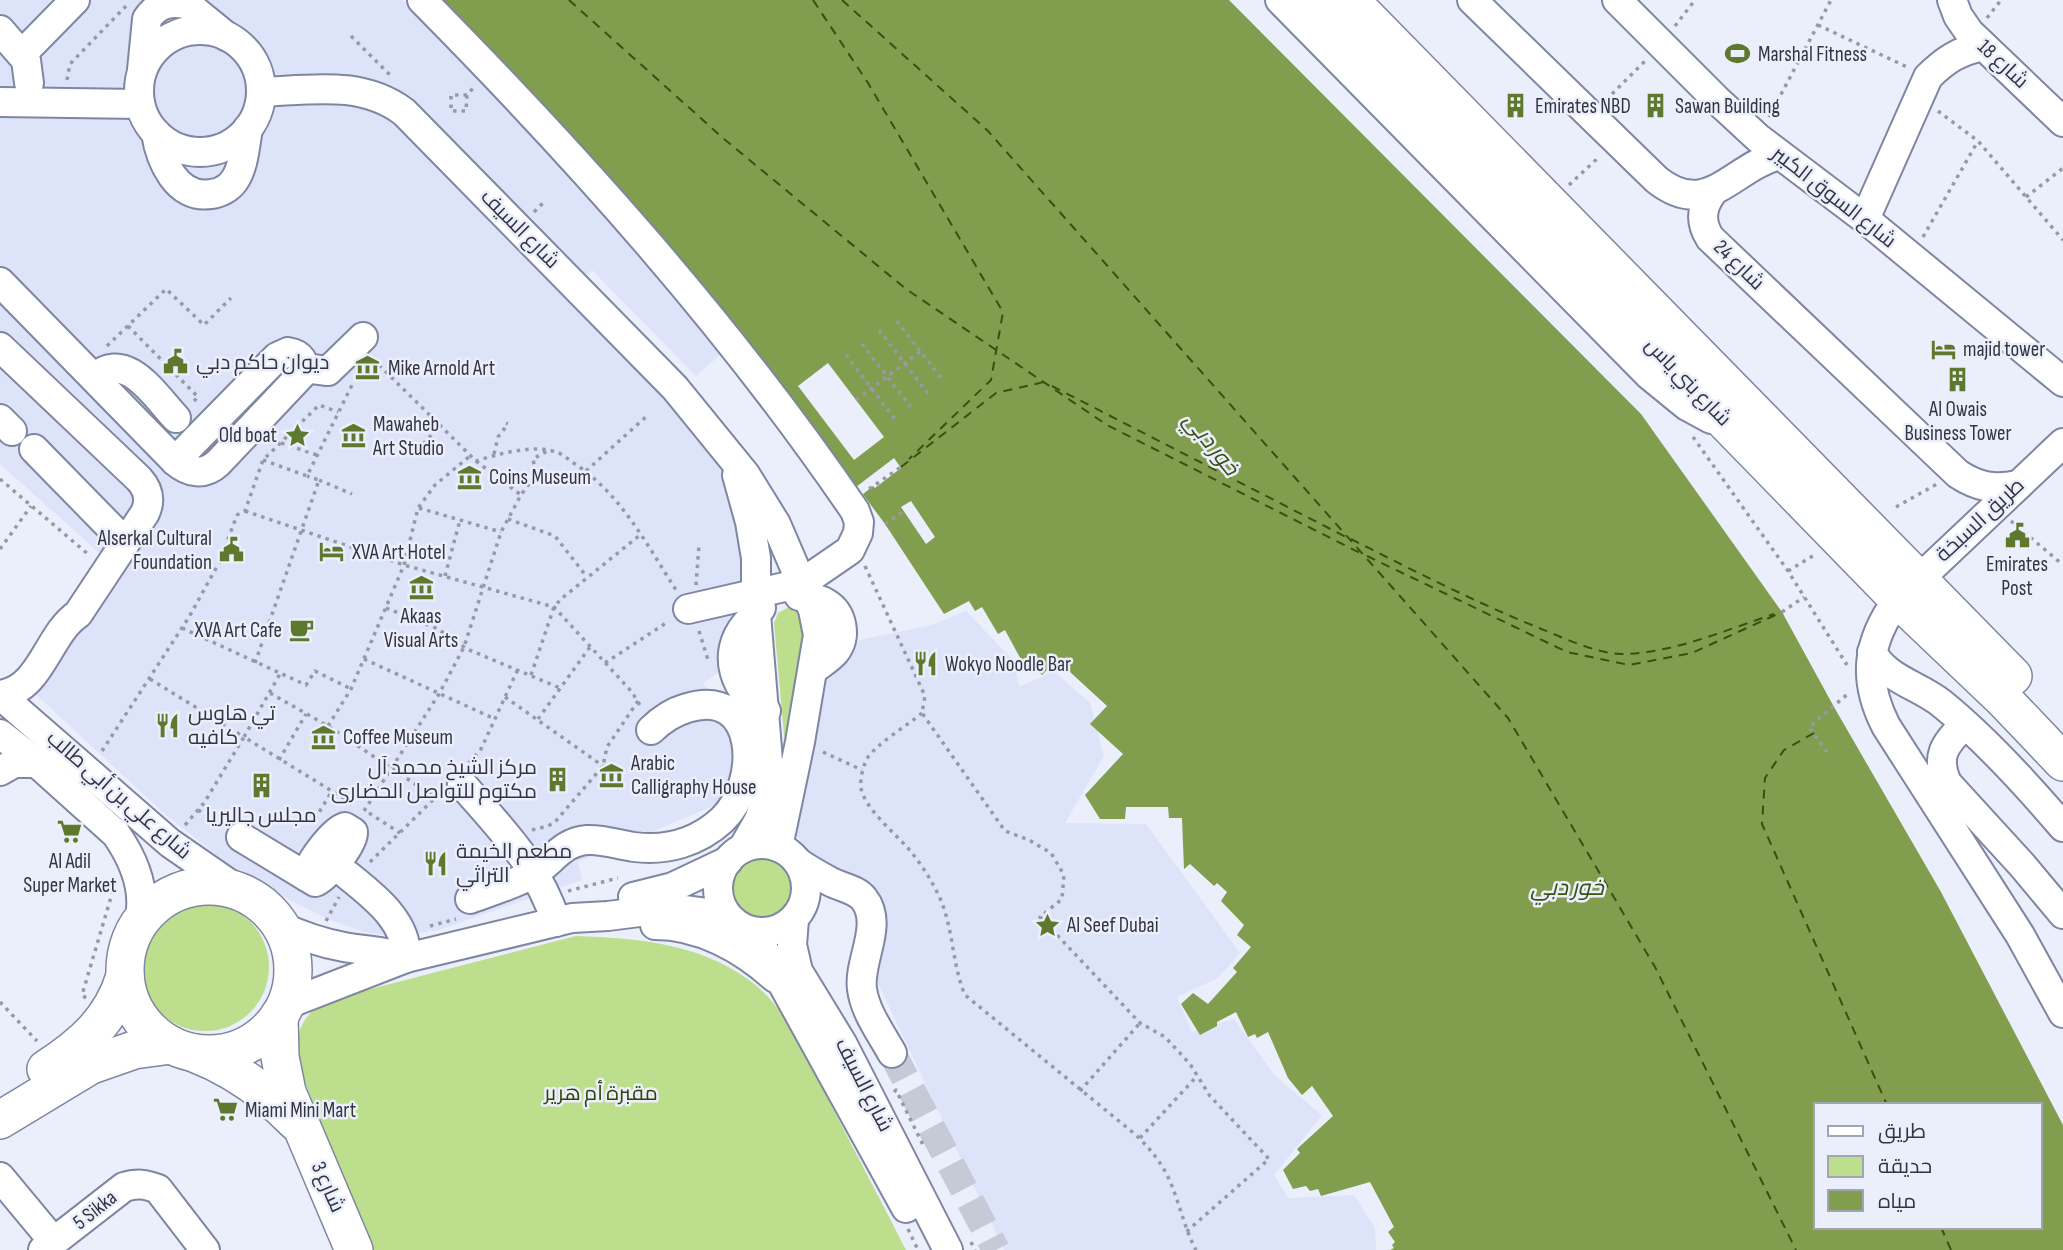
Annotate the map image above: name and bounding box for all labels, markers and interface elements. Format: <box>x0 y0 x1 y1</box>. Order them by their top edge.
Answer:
street label: شارع 18 <box>1972 34 2034 95</box>
sports icon: Marshal Fitness <box>1724 40 1752 68</box>
place label: Marshal Fitness <box>1758 42 1867 67</box>
building icon: Emirates NBD <box>1501 92 1529 120</box>
building icon: Sawan Building <box>1641 92 1669 120</box>
place label: Emirates NBD <box>1535 94 1631 119</box>
place label: Sawan Building <box>1675 94 1780 119</box>
street label: شارع السوق الكبير <box>1765 140 1901 254</box>
street label: شارع السيف <box>474 184 565 275</box>
street label: شارع 24 <box>1708 235 1770 296</box>
street label: شارع بني ياس <box>1637 332 1736 434</box>
hotel icon: majid tower <box>1929 335 1957 363</box>
place label: majid tower <box>1963 337 2045 362</box>
public building icon: ديوان حاكم دبي <box>162 348 190 376</box>
place label: ديوان حاكم دبي <box>196 350 329 378</box>
museum icon: Mike Arnold Art <box>354 354 382 382</box>
place label: Mike Arnold Art <box>388 356 495 381</box>
building icon: Al Owais Business Tower <box>1944 366 1972 394</box>
place label: Al Owais Business Tower <box>1904 397 2012 446</box>
water label: خور دبي <box>1175 407 1246 484</box>
place label: Mawaheb Art Studio <box>372 412 444 461</box>
place icon: Old boat <box>283 421 311 449</box>
museum icon: Mawaheb Art Studio <box>339 422 367 450</box>
place label: Old boat <box>219 423 277 448</box>
museum icon: Coins Museum <box>455 463 483 491</box>
place label: Coins Museum <box>489 465 591 490</box>
street label: طريق السبخة <box>1931 473 2029 567</box>
public building icon: Emirates Post <box>2003 521 2031 549</box>
place label: Alserkal Cultural Foundation <box>97 526 212 575</box>
public building icon: Alserkal Cultural Foundation <box>218 536 246 564</box>
hotel icon: XVA Art Hotel <box>318 538 346 566</box>
place label: XVA Art Hotel <box>351 540 446 565</box>
place label: Emirates Post <box>1986 552 2048 601</box>
museum icon: Akaas Visual Arts <box>407 573 435 601</box>
place label: Akaas Visual Arts <box>384 604 458 653</box>
cafe icon: XVA Art Cafe <box>288 616 316 644</box>
place label: XVA Art Cafe <box>193 618 282 643</box>
restaurant icon: Wokyo Noodle Bar <box>911 650 939 678</box>
place label: Wokyo Noodle Bar <box>945 652 1071 677</box>
place label: تي هاوس كافيه <box>188 701 276 750</box>
restaurant icon: تي هاوس كافيه <box>154 711 182 739</box>
museum icon: Coffee Museum <box>309 723 337 751</box>
street label: شارع علي بن أبي طالب <box>40 725 197 867</box>
place label: Coffee Museum <box>343 725 453 750</box>
place label: Arabic Calligraphy House <box>630 751 756 800</box>
place label: مركز الشيخ محمد آل مكتوم للتواصل الحضارى <box>331 755 537 805</box>
museum icon: Arabic Calligraphy House <box>597 761 625 789</box>
building icon: مركز الشيخ محمد آل مكتوم للتواصل الحضارى <box>543 765 571 793</box>
building icon: مجلس جاليريا <box>247 772 275 800</box>
place label: مجلس جاليريا <box>205 803 317 828</box>
supermarket icon: Al Adil Super Market <box>56 818 84 846</box>
place label: مطعم الخيمة التراثي <box>456 839 572 891</box>
place label: Al Adil Super Market <box>23 849 117 898</box>
restaurant icon: مطعم الخيمة التراثي <box>422 849 450 877</box>
water label: خور دبي <box>1530 874 1605 905</box>
place icon: Al Seef Dubai <box>1033 911 1061 939</box>
place label: Al Seef Dubai <box>1066 913 1159 938</box>
street label: شارع السيف <box>829 1034 898 1137</box>
park label: مقبرة أم هرير <box>543 1080 658 1107</box>
supermarket icon: Miami Mini Mart <box>211 1096 239 1124</box>
place label: Miami Mini Mart <box>245 1098 356 1123</box>
legend <box>1814 1103 2042 1229</box>
text: طريق <box>1878 1119 1926 1144</box>
text: حديقة <box>1878 1154 1932 1179</box>
street label: شارع 3 <box>305 1158 350 1217</box>
street label: 5 Sikka <box>68 1185 122 1235</box>
text: مياه <box>1878 1189 1916 1214</box>

